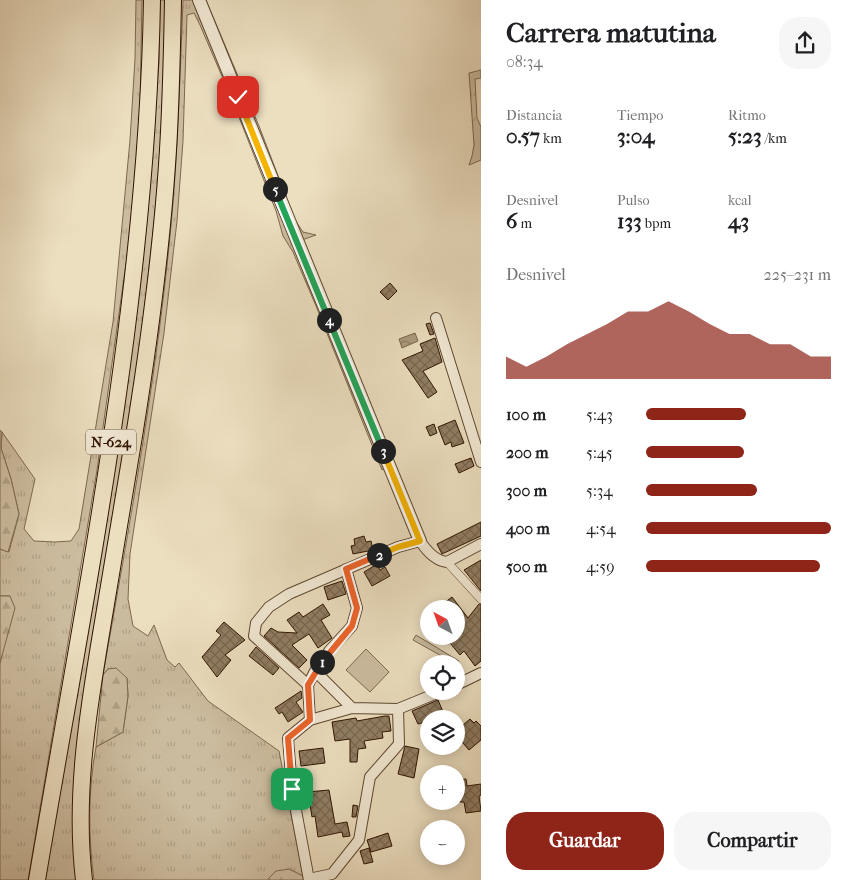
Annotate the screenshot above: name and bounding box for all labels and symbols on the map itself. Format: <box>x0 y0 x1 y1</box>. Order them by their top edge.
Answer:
pin <box>217 76 259 118</box>
pin: 5 <box>262 176 288 202</box>
pin: 4 <box>316 308 342 332</box>
road number: N-624 <box>86 430 136 454</box>
pin: 3 <box>370 438 396 464</box>
pin: 2 <box>366 542 392 568</box>
north arrow <box>420 600 465 645</box>
pin: 1 <box>310 650 334 674</box>
pin <box>271 768 313 810</box>

